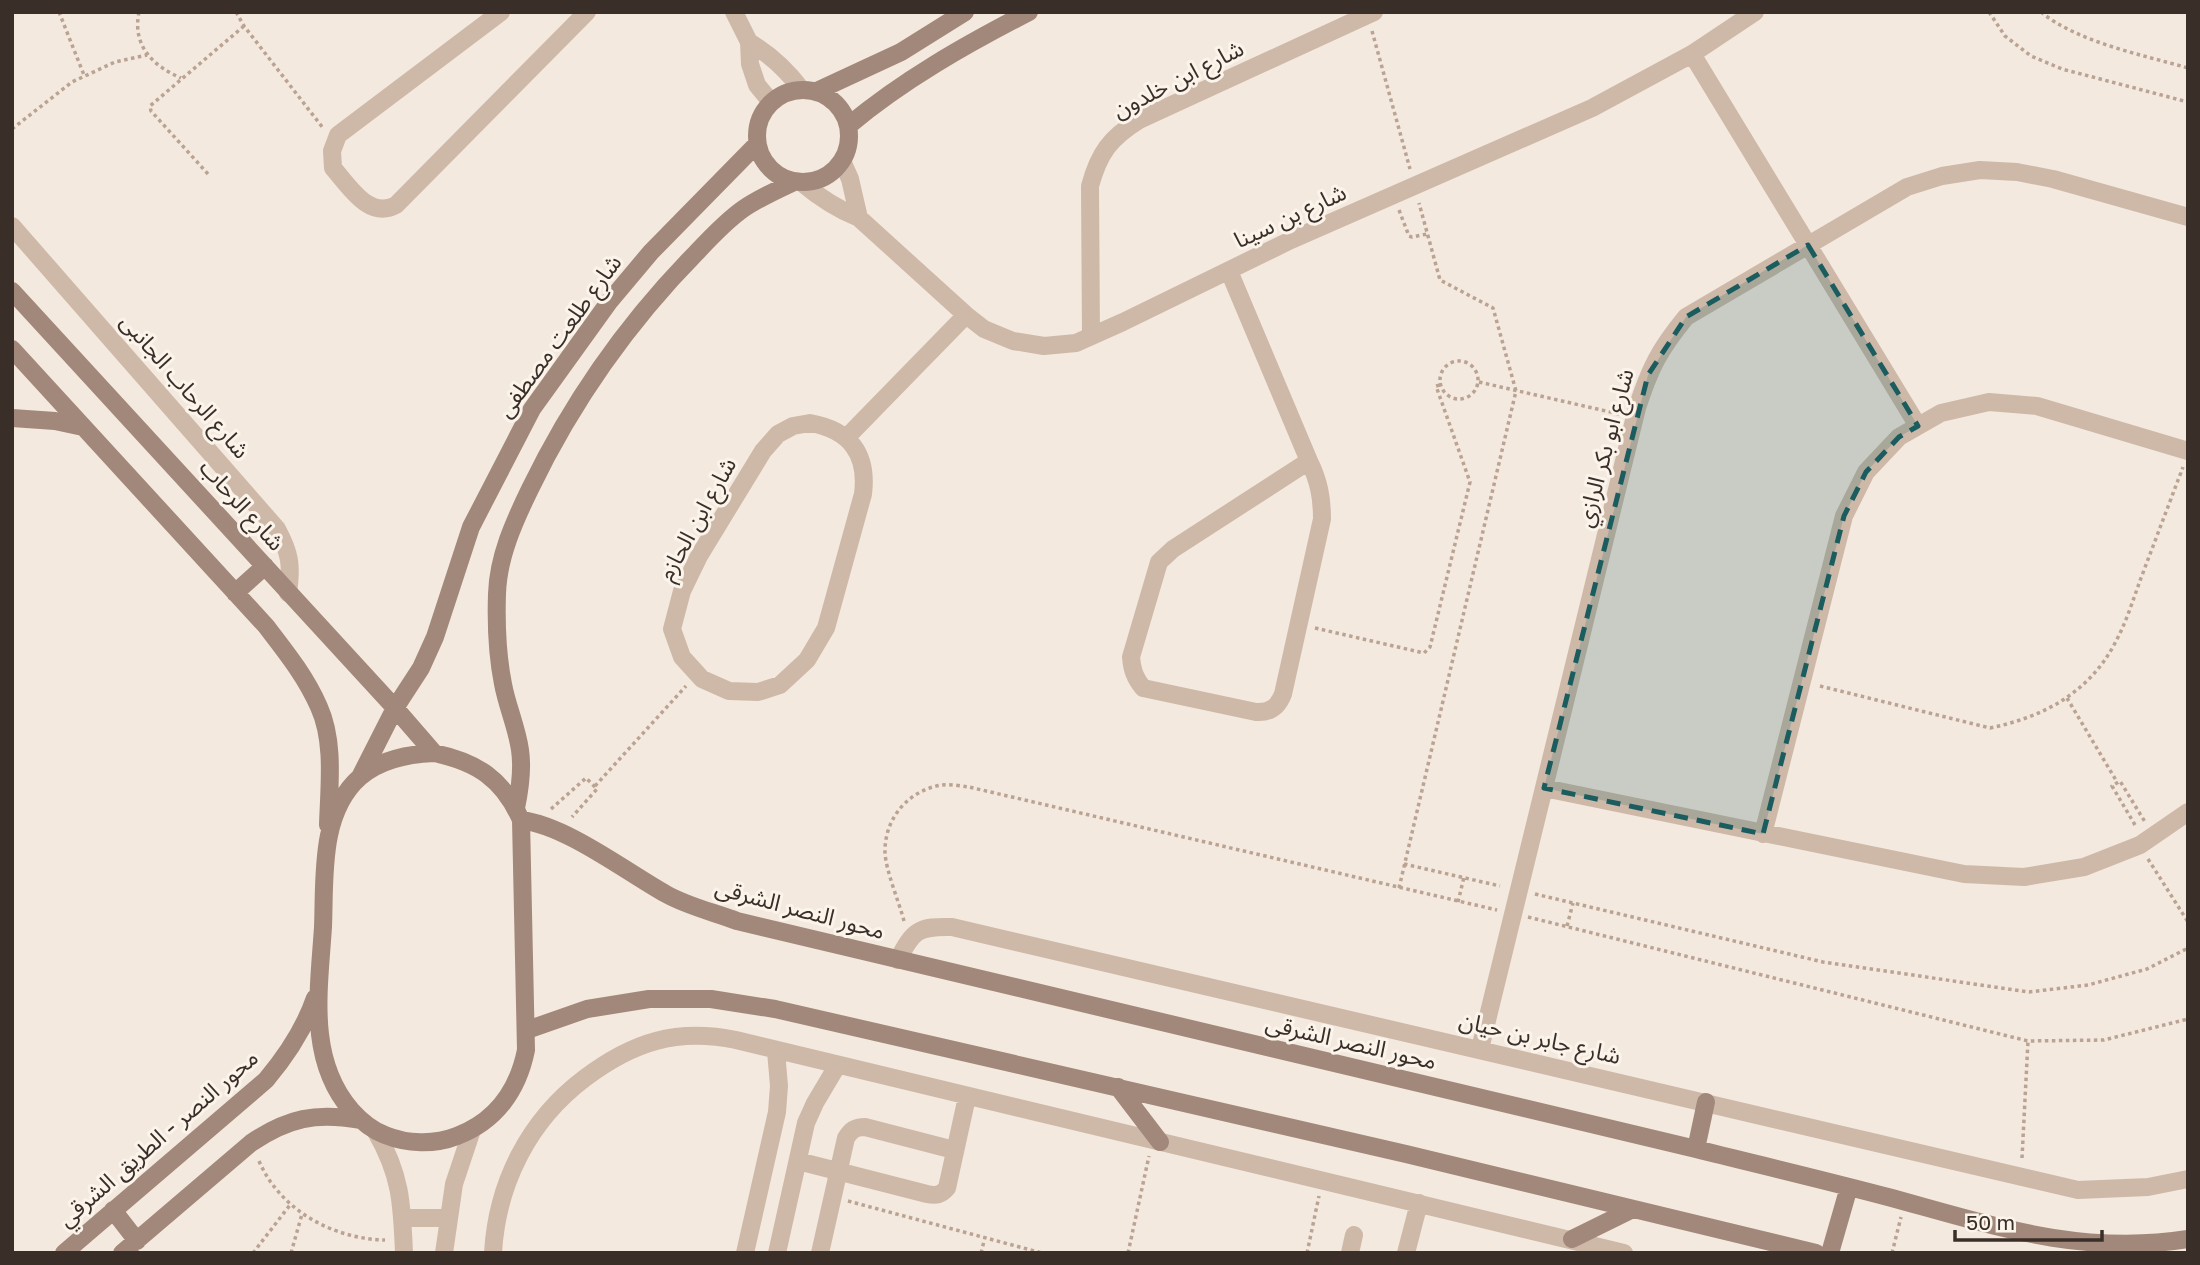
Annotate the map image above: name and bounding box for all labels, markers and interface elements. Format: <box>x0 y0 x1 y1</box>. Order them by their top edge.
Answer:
street label: شارع ابن خلدون <box>1107 33 1250 127</box>
street label: شارع بن سينا <box>1229 177 1352 257</box>
street label: شارع طلعت مصطفى <box>490 249 630 425</box>
street label: شارع الرحاب الجانبى <box>112 307 256 466</box>
street label: شارع ابو بكر الرازي <box>1569 365 1643 531</box>
street label: شارع ابن الحازم <box>651 452 746 587</box>
street label: شارع الرحاب <box>191 453 291 558</box>
street label: محور النصر الشرقى <box>712 872 888 945</box>
street label: شارع جابر بن حيان <box>1456 1005 1624 1073</box>
street label: محور النصر الشرقى <box>1263 1008 1439 1075</box>
street label: محور النصر - الطريق الشرقي <box>51 1043 266 1235</box>
scale bar <box>1955 1198 2102 1242</box>
text: 50 m <box>1966 1209 2015 1235</box>

